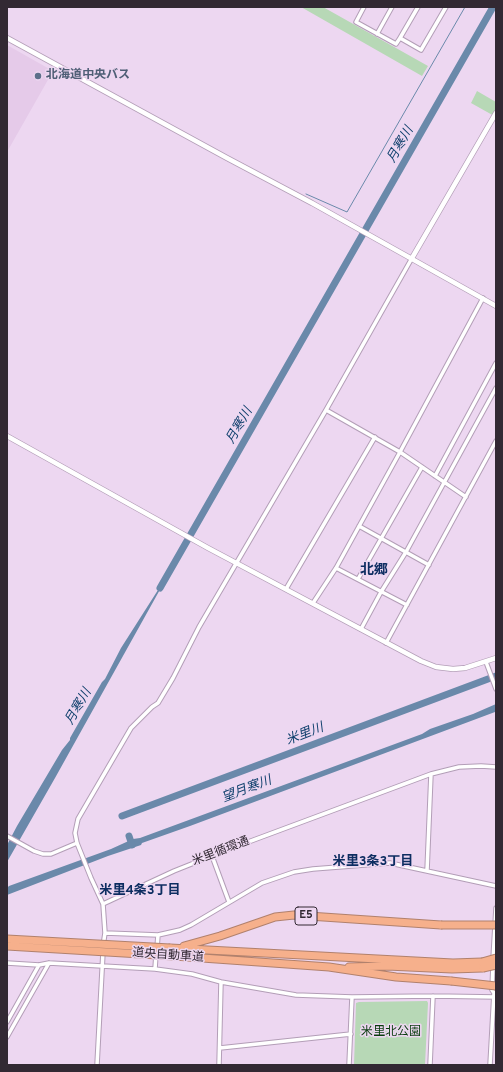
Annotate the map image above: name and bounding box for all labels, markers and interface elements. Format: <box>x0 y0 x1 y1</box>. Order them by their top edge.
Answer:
place label: 北海道中央バス <box>46 69 130 83</box>
marker: 北海道中央バス <box>33 71 43 81</box>
water label: 月寒川 <box>384 124 418 166</box>
water label: 月寒川 <box>223 405 257 447</box>
district label: 北郷 <box>360 563 388 579</box>
water label: 月寒川 <box>62 686 96 728</box>
water label: 米里川 <box>284 721 326 749</box>
water label: 望月寒川 <box>220 773 274 807</box>
street label: 米里循環通 <box>190 835 252 869</box>
district label: 米里3条3丁目 <box>333 854 413 870</box>
district label: 米里4条3丁目 <box>99 883 181 899</box>
road number: E5 <box>295 907 317 925</box>
street label: 道央自動車道 <box>132 946 204 966</box>
park label: 米里北公園 <box>361 1026 421 1040</box>

